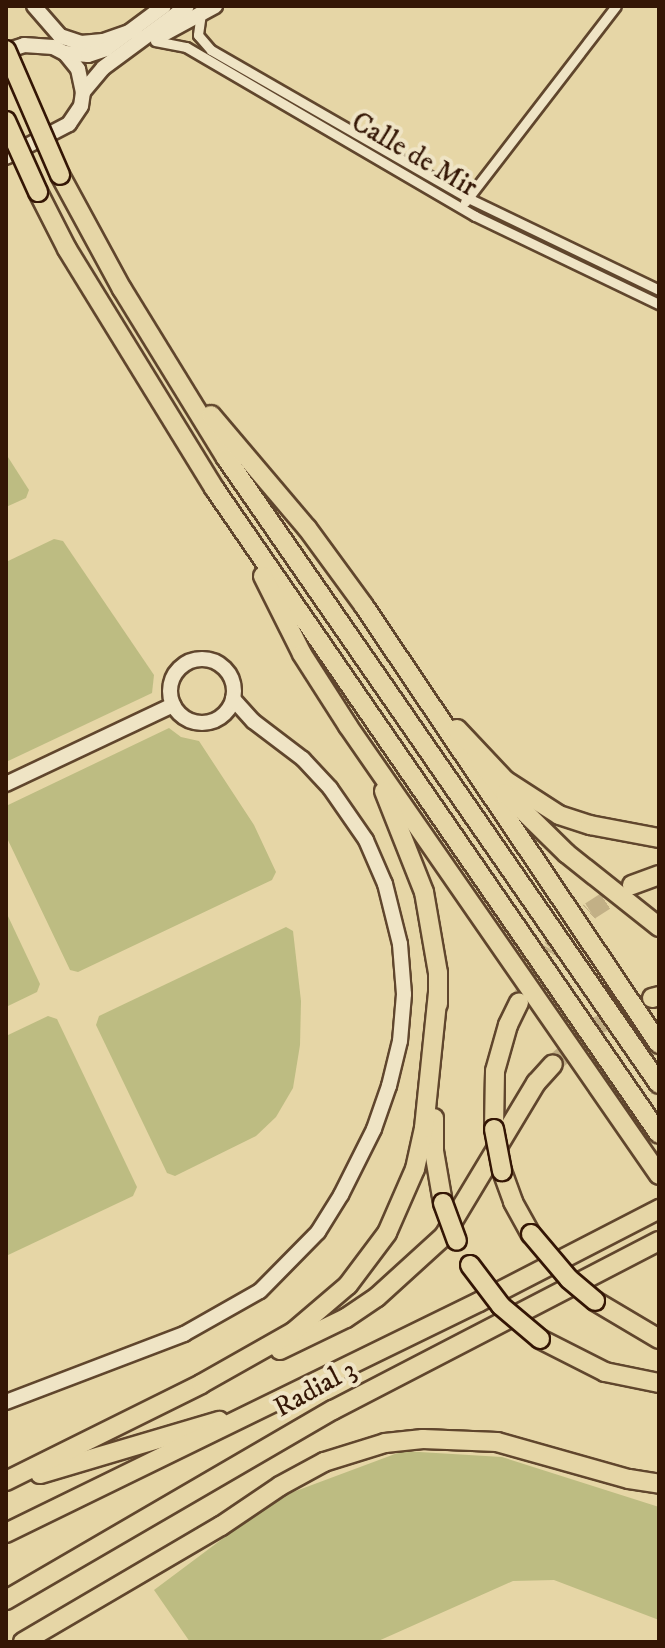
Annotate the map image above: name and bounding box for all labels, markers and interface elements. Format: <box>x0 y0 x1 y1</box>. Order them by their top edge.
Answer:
street label: Calle de Mir <box>345 106 483 204</box>
street label: Radial 3 <box>268 1353 362 1425</box>

